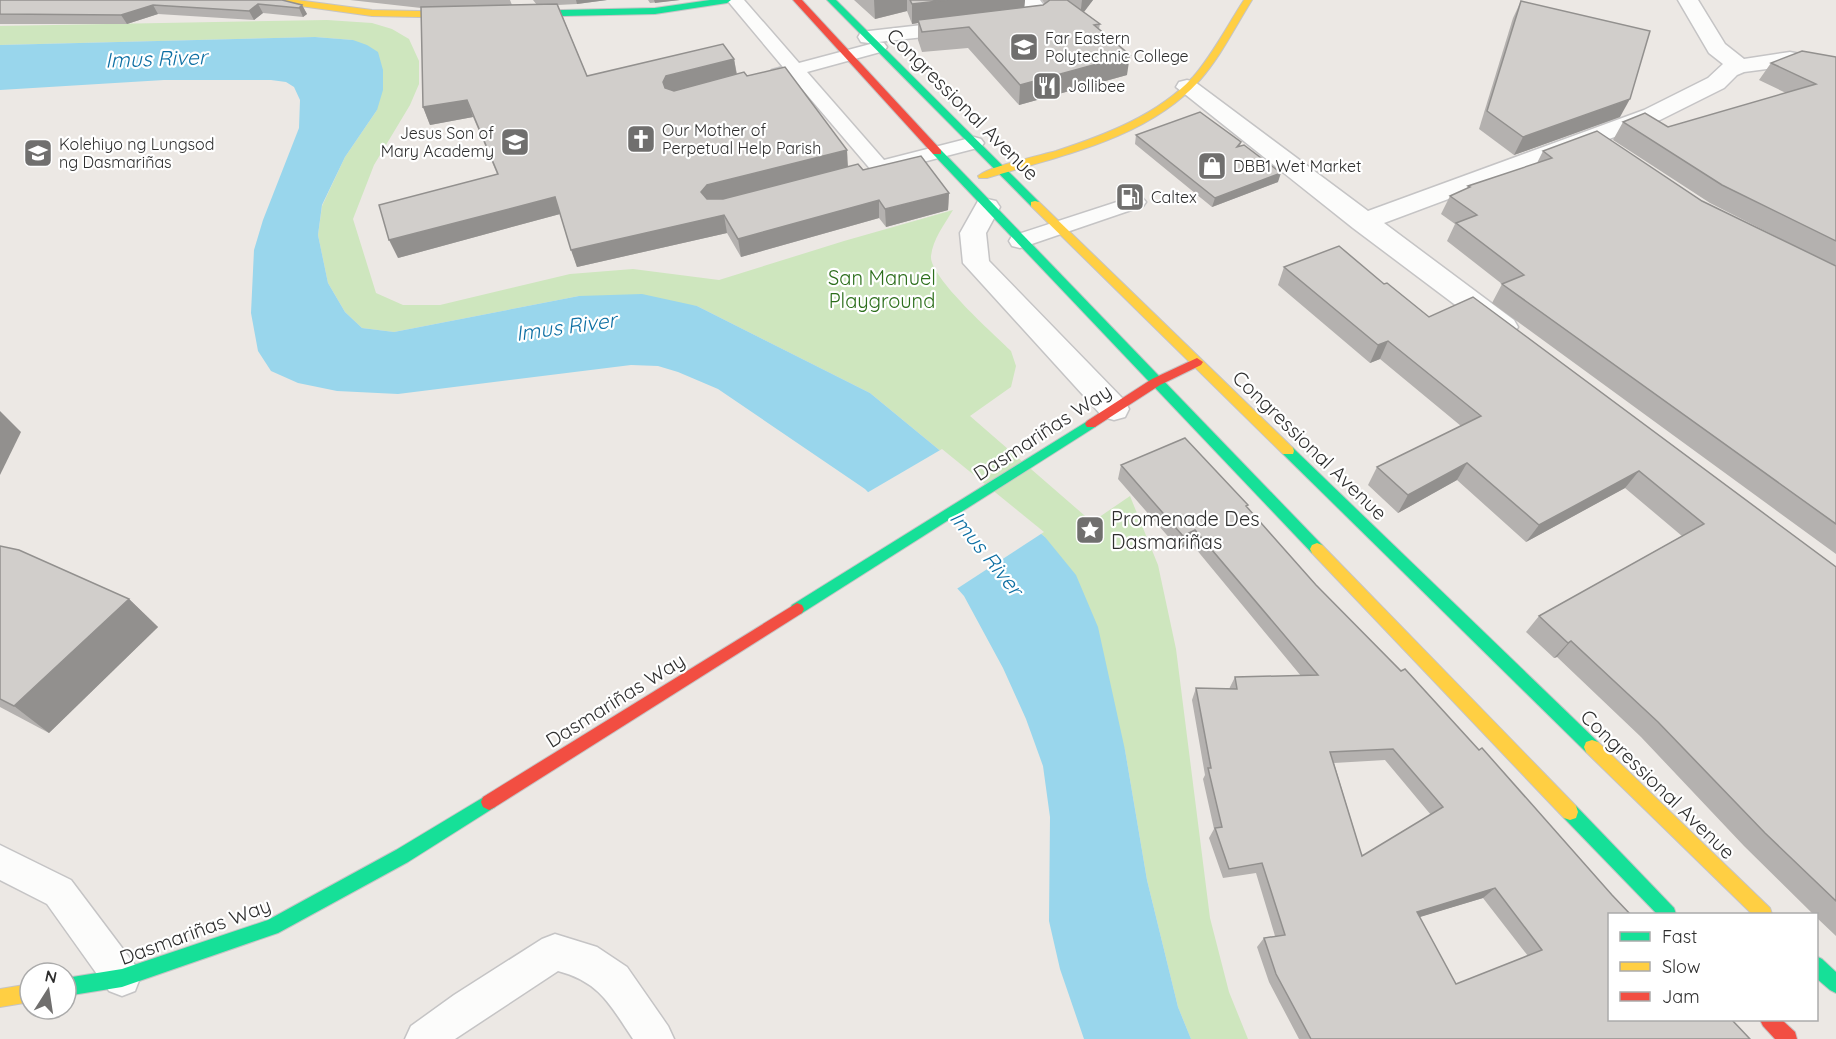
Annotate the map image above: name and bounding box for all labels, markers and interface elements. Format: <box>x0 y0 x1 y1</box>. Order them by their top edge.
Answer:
street label: Congressional Avenue <box>882 23 1044 185</box>
place label: Far Eastern Polytechnic College <box>1045 28 1189 66</box>
school or university icon: Far Eastern Polytechnic College <box>1008 31 1040 63</box>
water label: Imus River <box>105 43 210 73</box>
restaurant icon: Jollibee <box>1031 70 1063 102</box>
place label: Jollibee <box>1068 76 1125 96</box>
place label: Our Mother of Perpetual Help Parish <box>662 120 821 158</box>
place label: Jesus Son of Mary Academy <box>381 123 494 161</box>
church icon: Our Mother of Perpetual Help Parish <box>625 123 657 155</box>
school or university icon: Jesus Son of Mary Academy <box>499 126 531 158</box>
place label: Kolehiyo ng Lungsod ng Dasmariñas <box>59 134 214 172</box>
school or university icon: Kolehiyo ng Lungsod ng Dasmariñas <box>22 137 54 169</box>
shop icon: DBB1 Wet Market <box>1196 150 1228 182</box>
place label: DBB1 Wet Market <box>1233 156 1361 176</box>
fuel station icon: Caltex <box>1114 181 1146 213</box>
place label: Caltex <box>1151 187 1197 207</box>
park label: San Manuel Playground <box>828 265 936 313</box>
water label: Imus River <box>514 306 621 346</box>
street label: Congressional Avenue <box>1228 365 1392 525</box>
street label: Dasmariñas Way <box>968 378 1116 486</box>
water label: Imus River <box>945 505 1031 603</box>
place label: Promenade Des Dasmariñas <box>1111 506 1260 554</box>
place icon: Promenade Des Dasmariñas <box>1074 514 1106 546</box>
street label: Dasmariñas Way <box>541 647 689 753</box>
street label: Congressional Avenue <box>1576 704 1740 864</box>
street label: Dasmariñas Way <box>116 892 274 970</box>
legend <box>1608 913 1818 1021</box>
text: Fast <box>1662 925 1697 948</box>
text: Slow <box>1662 955 1700 978</box>
north arrow <box>18 961 78 1021</box>
text: N <box>43 965 59 987</box>
text: Jam <box>1662 985 1700 1008</box>

